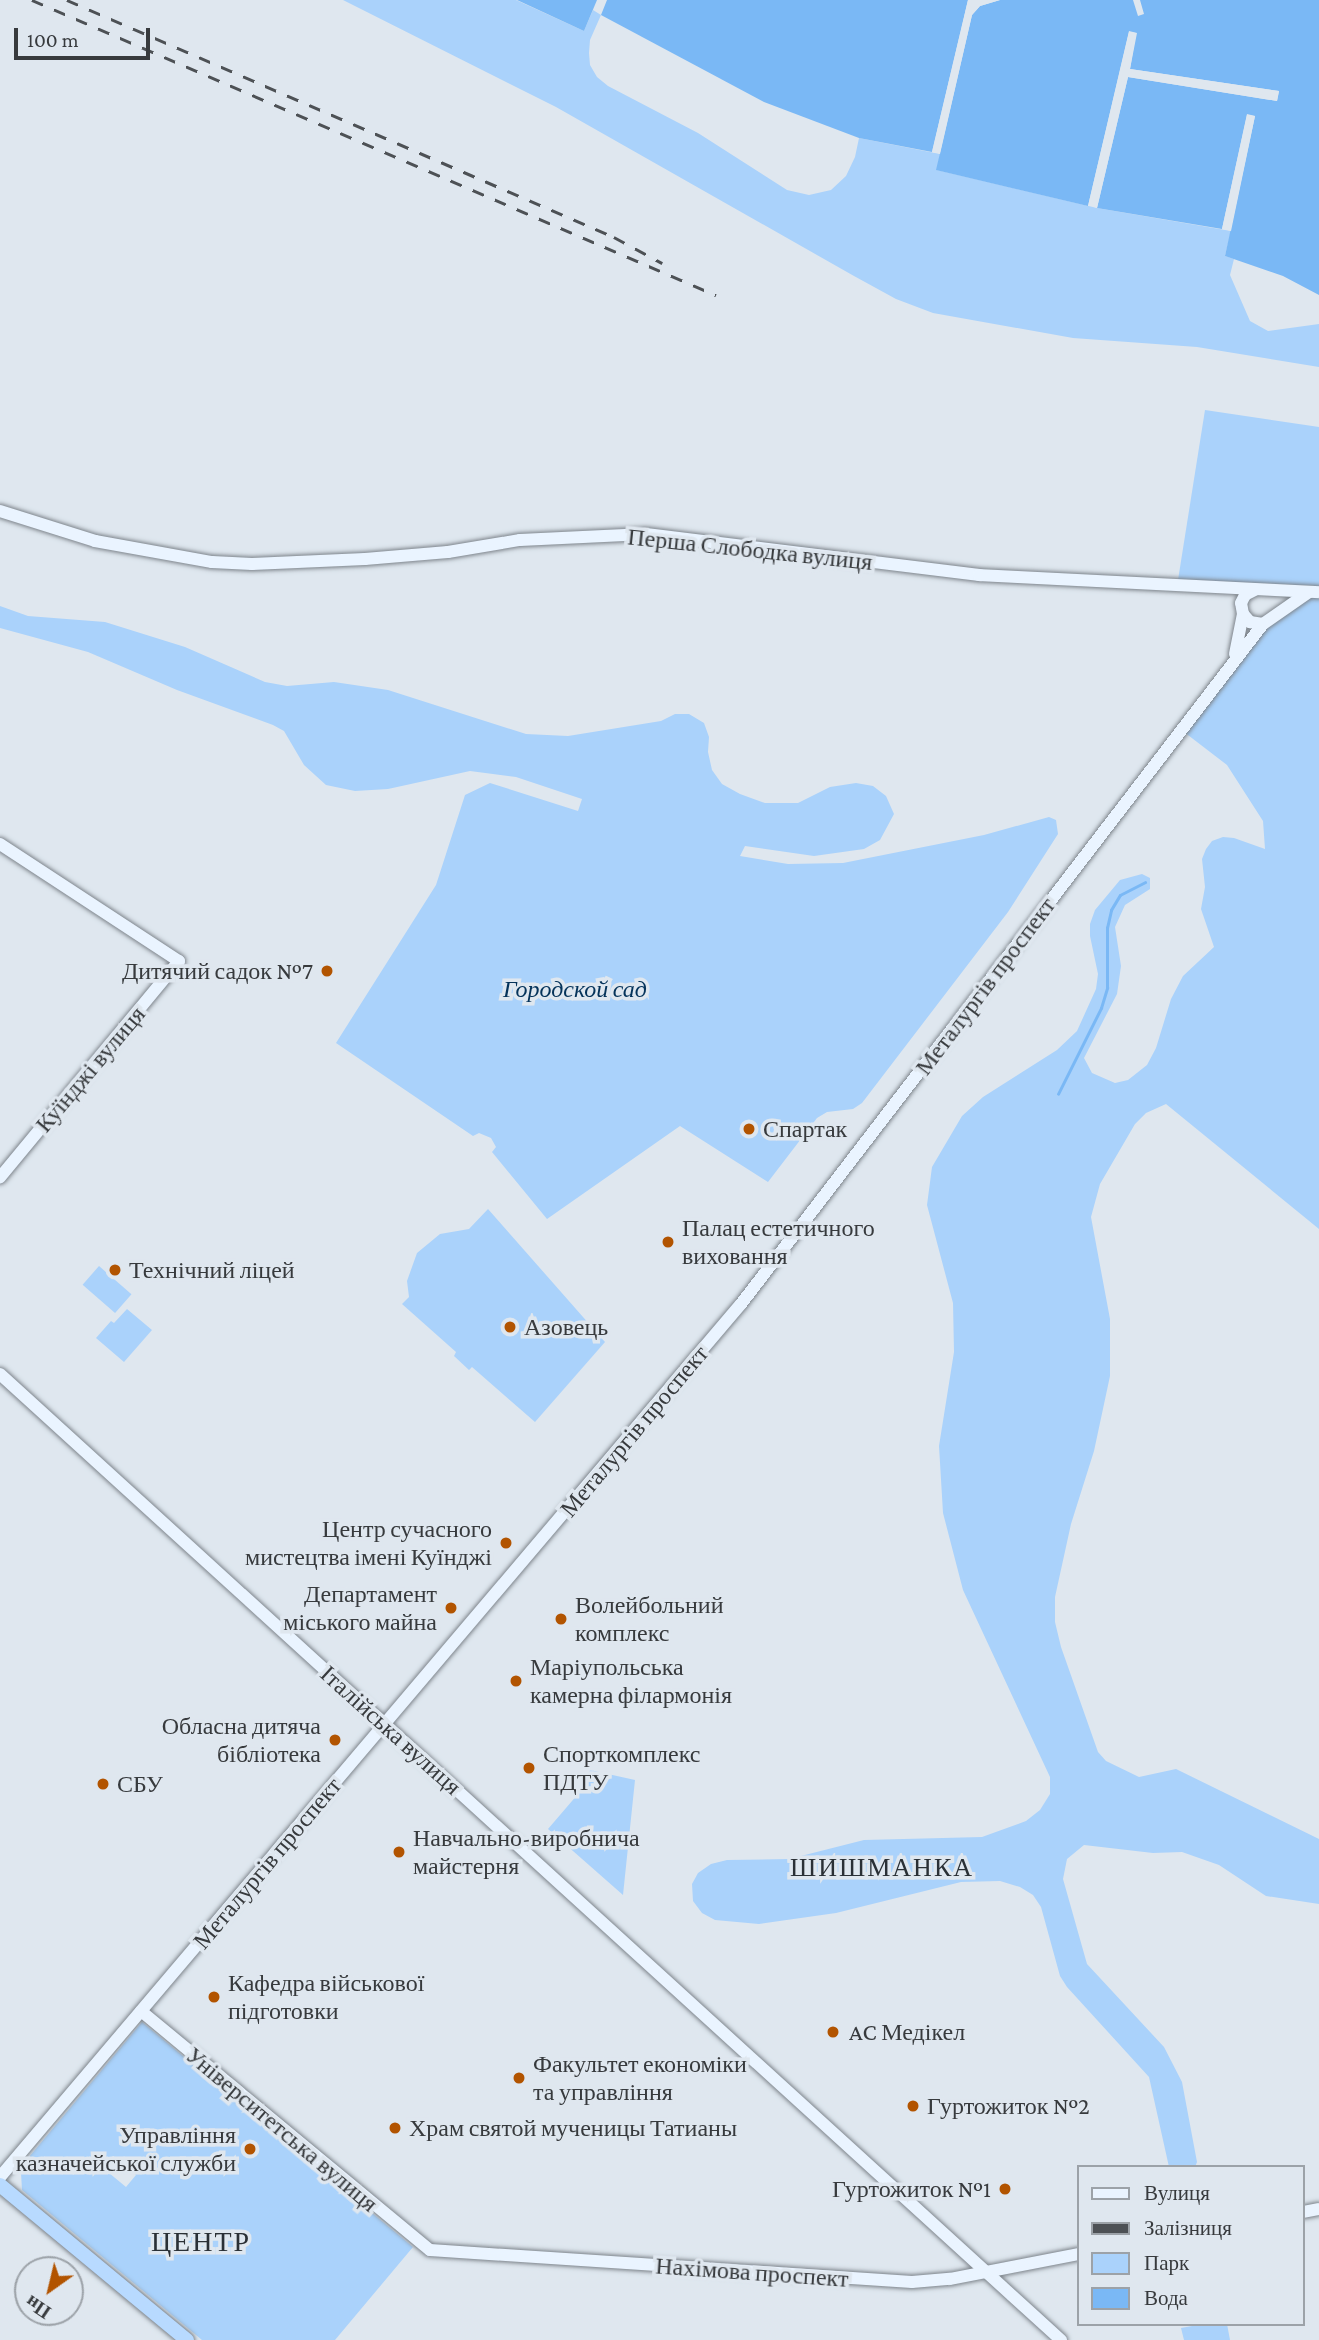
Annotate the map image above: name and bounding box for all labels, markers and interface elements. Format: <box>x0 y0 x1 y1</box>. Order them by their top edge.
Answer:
scale bar <box>18 14 154 58</box>
text: 100 m <box>27 28 79 52</box>
street label: Перша Слободка вулиця <box>626 522 874 576</box>
street label: Металургів проспект <box>909 891 1061 1081</box>
place label: Дитячий садок №7 <box>122 957 313 985</box>
marker: Дитячий садок №7 <box>319 963 335 979</box>
park label: Городской сад <box>503 975 647 1003</box>
street label: Куїнджі вулиця <box>29 1000 151 1138</box>
place label: Спартак <box>763 1115 847 1143</box>
marker: Спартак <box>741 1121 757 1137</box>
place label: Палац естетичного виховання <box>682 1214 875 1270</box>
marker: Палац естетичного виховання <box>660 1234 676 1250</box>
place label: Технічний ліцей <box>129 1256 295 1284</box>
marker: Технічний ліцей <box>107 1262 123 1278</box>
place label: Азовець <box>524 1313 608 1341</box>
marker: Азовець <box>502 1319 518 1335</box>
street label: Металургів проспект <box>554 1339 714 1523</box>
place label: Центр сучасного мистецтва імені Куїнджі <box>245 1515 492 1571</box>
marker: Центр сучасного мистецтва імені Куїнджі <box>498 1535 514 1551</box>
place label: Департамент міського майна <box>283 1580 437 1636</box>
place label: Волейбольний комплекс <box>575 1591 724 1647</box>
marker: Департамент міського майна <box>443 1600 459 1616</box>
marker: Волейбольний комплекс <box>553 1611 569 1627</box>
place label: Маріупольська камерна філармонія <box>530 1653 732 1709</box>
street label: Італійська вулиця <box>315 1659 467 1801</box>
marker: Маріупольська камерна філармонія <box>508 1673 524 1689</box>
place label: Обласна дитяча бібліотека <box>162 1712 321 1768</box>
marker: Обласна дитяча бібліотека <box>327 1732 343 1748</box>
place label: Спорткомплекс ПДТУ <box>543 1740 700 1796</box>
marker: Спорткомплекс ПДТУ <box>521 1760 537 1776</box>
place label: СБУ <box>117 1770 163 1798</box>
street label: Металургів проспект <box>187 1771 347 1955</box>
marker: СБУ <box>95 1776 111 1792</box>
place label: Навчально-виробнича майстерня <box>413 1824 640 1880</box>
marker: Навчально-виробнича майстерня <box>391 1844 407 1860</box>
district label: ШИШМАНКА <box>791 1852 973 1884</box>
place label: Кафедра військової підготовки <box>228 1969 424 2025</box>
marker: Кафедра військової підготовки <box>206 1989 222 2005</box>
place label: AC Медікел <box>849 2018 965 2046</box>
marker: AC Медікел <box>823 2022 843 2042</box>
street label: Університетська вулиця <box>180 2040 384 2218</box>
place label: Факультет економіки та управління <box>533 2050 747 2106</box>
marker: Факультет економіки та управління <box>511 2070 527 2086</box>
place label: Гуртожиток №2 <box>927 2092 1090 2120</box>
marker: Гуртожиток №2 <box>905 2098 921 2114</box>
place label: Храм святой мученицы Татианы <box>409 2114 737 2142</box>
marker: Храм святой мученицы Татианы <box>387 2120 403 2136</box>
place label: Управління казначейської служби <box>16 2121 236 2177</box>
marker: Управління казначейської служби <box>242 2141 258 2157</box>
legend <box>1078 2165 1305 2326</box>
place label: Гуртожиток №1 <box>832 2175 991 2203</box>
marker: Гуртожиток №1 <box>997 2181 1013 2197</box>
text: Вулиця <box>1144 2181 1210 2205</box>
text: Залізниця <box>1144 2216 1232 2240</box>
district label: ЦЕНТР <box>152 2225 250 2259</box>
street label: Нахімова проспект <box>655 2251 849 2293</box>
text: Парк <box>1144 2251 1189 2275</box>
north arrow <box>14 2256 84 2326</box>
text: Вода <box>1144 2286 1188 2310</box>
text: Пн <box>22 2291 55 2323</box>

